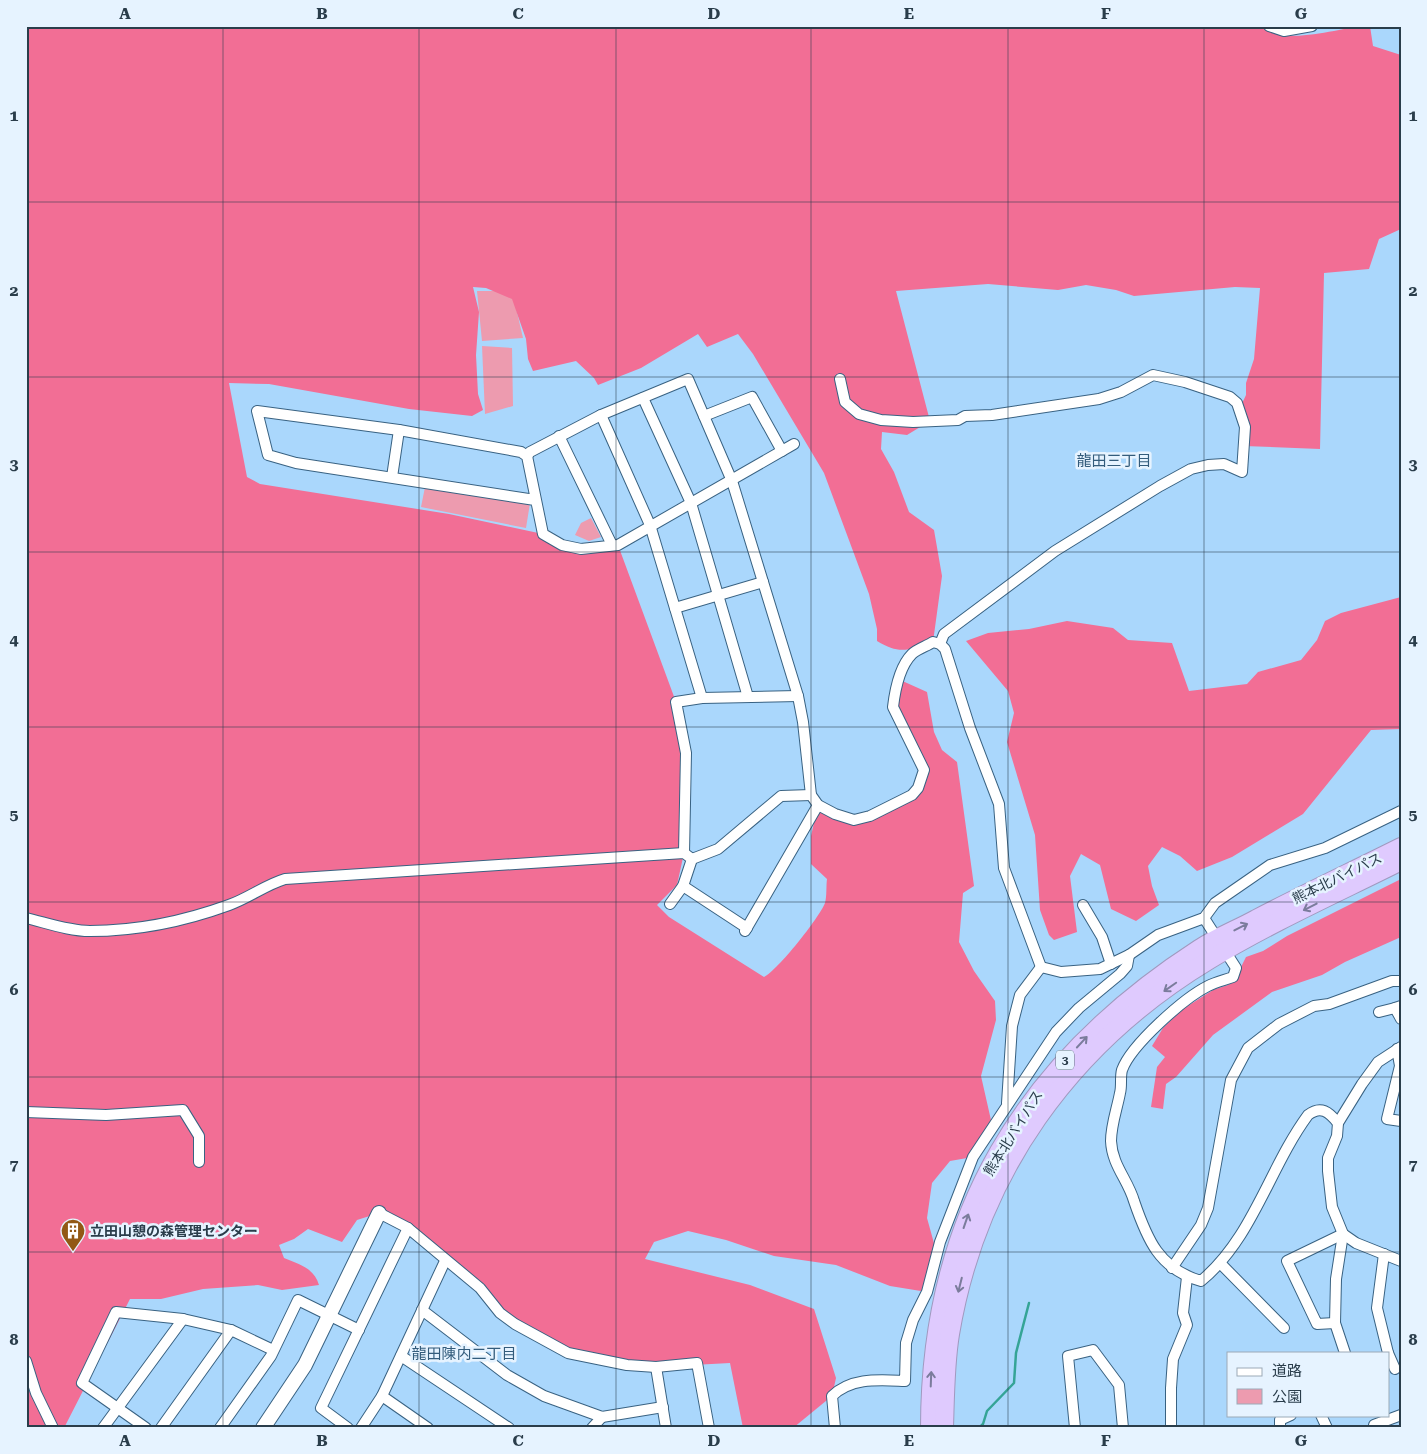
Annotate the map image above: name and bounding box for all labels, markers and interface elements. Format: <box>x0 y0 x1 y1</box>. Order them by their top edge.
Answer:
text: A <box>119 4 131 23</box>
text: B <box>316 4 328 23</box>
text: C <box>512 4 524 23</box>
text: D <box>708 4 721 23</box>
text: E <box>904 4 914 23</box>
text: F <box>1101 4 1111 23</box>
text: G <box>1295 4 1308 23</box>
text: 1 <box>10 106 19 125</box>
text: 1 <box>1409 106 1418 125</box>
text: 2 <box>10 281 19 300</box>
text: 2 <box>1409 281 1418 300</box>
district label: 龍田三丁目 <box>1076 452 1152 470</box>
text: 3 <box>10 455 19 474</box>
text: 3 <box>1409 455 1418 474</box>
text: 4 <box>10 630 19 649</box>
text: 4 <box>1409 630 1418 649</box>
text: 5 <box>10 805 19 824</box>
text: 5 <box>1409 805 1418 824</box>
street label: 熊本北バイパス <box>1290 849 1384 907</box>
one-way arrow <box>1303 902 1318 912</box>
one-way arrow <box>1233 922 1248 931</box>
text: 6 <box>10 980 19 999</box>
text: 6 <box>1409 980 1418 999</box>
one-way arrow <box>1163 982 1177 992</box>
one-way arrow <box>1076 1035 1088 1048</box>
road number: 3 <box>1056 1050 1074 1070</box>
street label: 熊本北バイパス <box>980 1087 1046 1179</box>
text: 7 <box>10 1155 19 1174</box>
text: 7 <box>1409 1155 1418 1174</box>
one-way arrow <box>962 1214 971 1229</box>
building icon: 立田山憩の森管理センター <box>60 1218 86 1252</box>
place label: 立田山憩の森管理センター <box>90 1223 258 1239</box>
one-way arrow <box>955 1277 965 1293</box>
text: 8 <box>10 1330 19 1349</box>
text: 8 <box>1409 1330 1418 1349</box>
district label: 龍田陳内二丁目 <box>411 1345 517 1363</box>
legend <box>1227 1352 1390 1416</box>
text: 道路 <box>1272 1362 1302 1380</box>
one-way arrow <box>926 1371 936 1388</box>
text: 公園 <box>1272 1388 1302 1406</box>
text: A <box>119 1431 131 1450</box>
text: B <box>316 1431 328 1450</box>
text: C <box>512 1431 524 1450</box>
text: D <box>708 1431 721 1450</box>
text: E <box>904 1431 914 1450</box>
text: F <box>1101 1431 1111 1450</box>
text: G <box>1295 1431 1308 1450</box>

